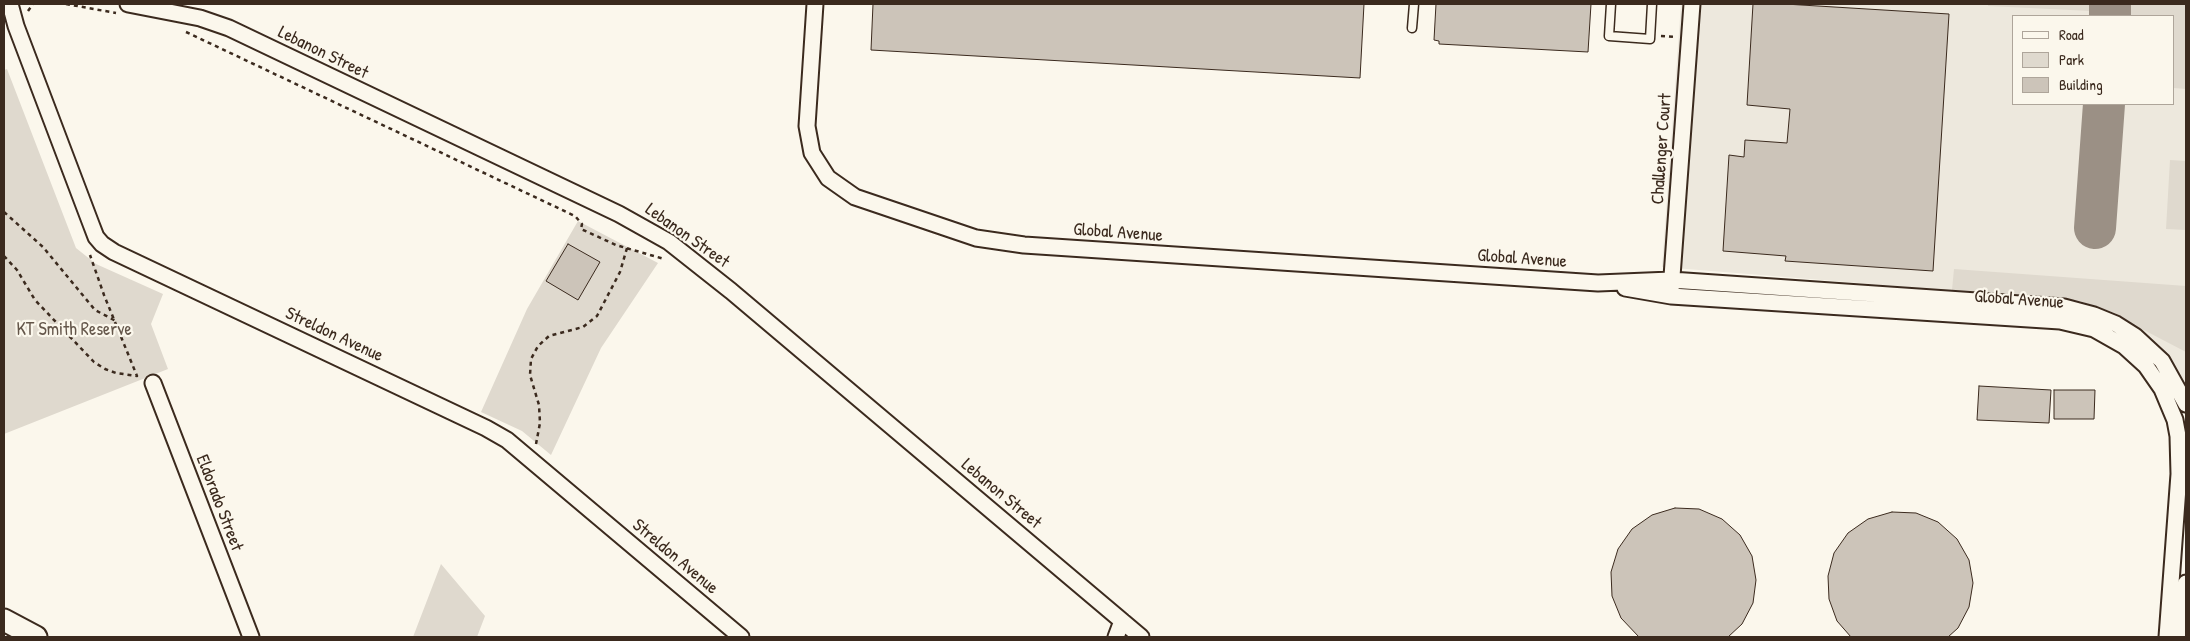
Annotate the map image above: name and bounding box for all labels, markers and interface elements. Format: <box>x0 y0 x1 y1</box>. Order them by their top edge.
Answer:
legend <box>2012 15 2175 105</box>
street label: Lebanon Street <box>274 22 372 84</box>
text: Road <box>2059 24 2084 45</box>
text: Park <box>2059 49 2084 70</box>
text: Building <box>2059 74 2103 95</box>
street label: Challenger Court <box>1647 93 1677 205</box>
street label: Lebanon Street <box>641 199 733 273</box>
street label: Global Avenue <box>1072 219 1164 247</box>
street label: Global Avenue <box>1476 245 1568 273</box>
street label: Global Avenue <box>1973 286 2065 314</box>
street label: Streldon Avenue <box>282 303 386 367</box>
park label: KT Smith Reserve <box>16 319 132 341</box>
street label: Eldorado Street <box>191 452 247 554</box>
street label: Lebanon Street <box>957 454 1045 534</box>
street label: Streldon Avenue <box>628 515 722 599</box>

